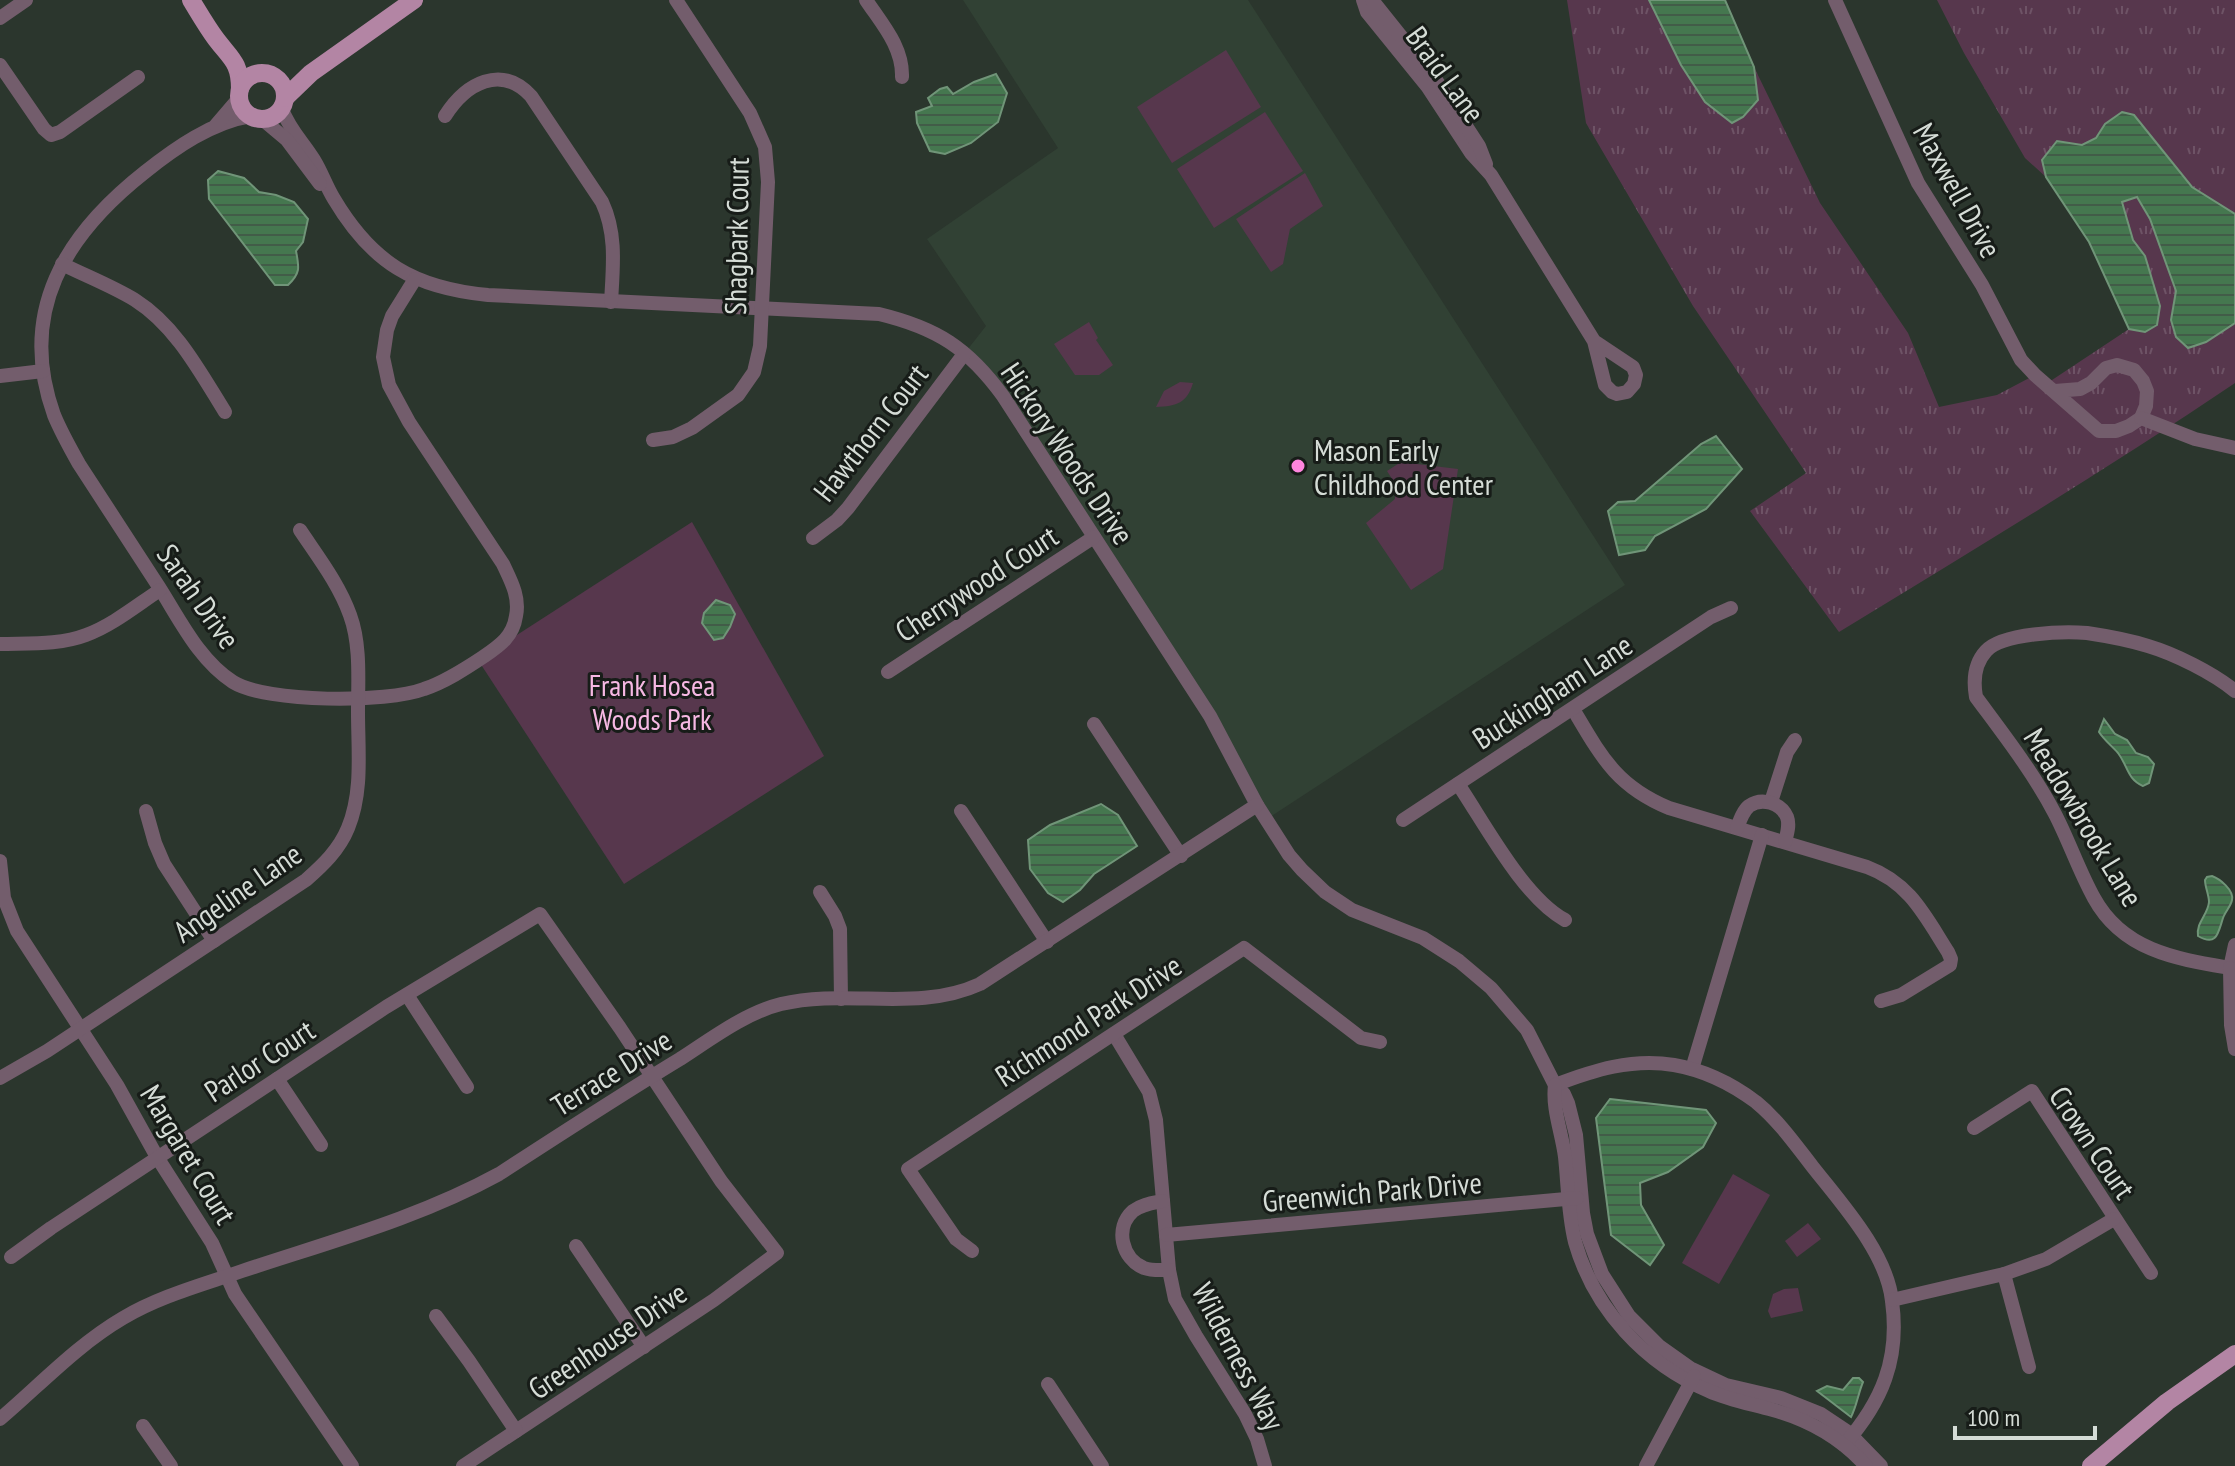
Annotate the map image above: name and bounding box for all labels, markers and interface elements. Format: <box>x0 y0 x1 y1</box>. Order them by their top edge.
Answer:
street label: Braid Lane <box>1398 18 1494 130</box>
street label: Maxwell Drive <box>1905 116 2011 264</box>
street label: Shagbark Court <box>715 156 757 315</box>
street label: Hawthorn Court <box>804 355 936 509</box>
street label: Hickory Woods Drive <box>993 355 1143 551</box>
place label: Mason Early Childhood Center <box>1314 430 1494 503</box>
marker: Mason Early Childhood Center <box>1289 457 1307 475</box>
street label: Cherrywood Court <box>887 516 1065 650</box>
street label: Sarah Drive <box>149 536 249 656</box>
street label: Buckingham Lane <box>1465 625 1639 757</box>
park label: Frank Hosea Woods Park <box>589 665 715 738</box>
street label: Meadowbrook Lane <box>2016 721 2152 913</box>
street label: Angeline Lane <box>165 834 309 950</box>
street label: Richmond Park Drive <box>987 945 1189 1095</box>
street label: Parlor Court <box>197 1010 322 1110</box>
street label: Terrace Drive <box>544 1020 678 1124</box>
street label: Margaret Court <box>132 1077 246 1231</box>
street label: Crown Court <box>2041 1078 2145 1206</box>
street label: Greenwich Park Drive <box>1261 1162 1483 1220</box>
street label: Greenhouse Drive <box>520 1273 694 1407</box>
street label: Wilderness Way <box>1184 1276 1294 1437</box>
scale bar <box>1955 1390 2095 1440</box>
text: 100 m <box>1967 1402 2020 1433</box>

